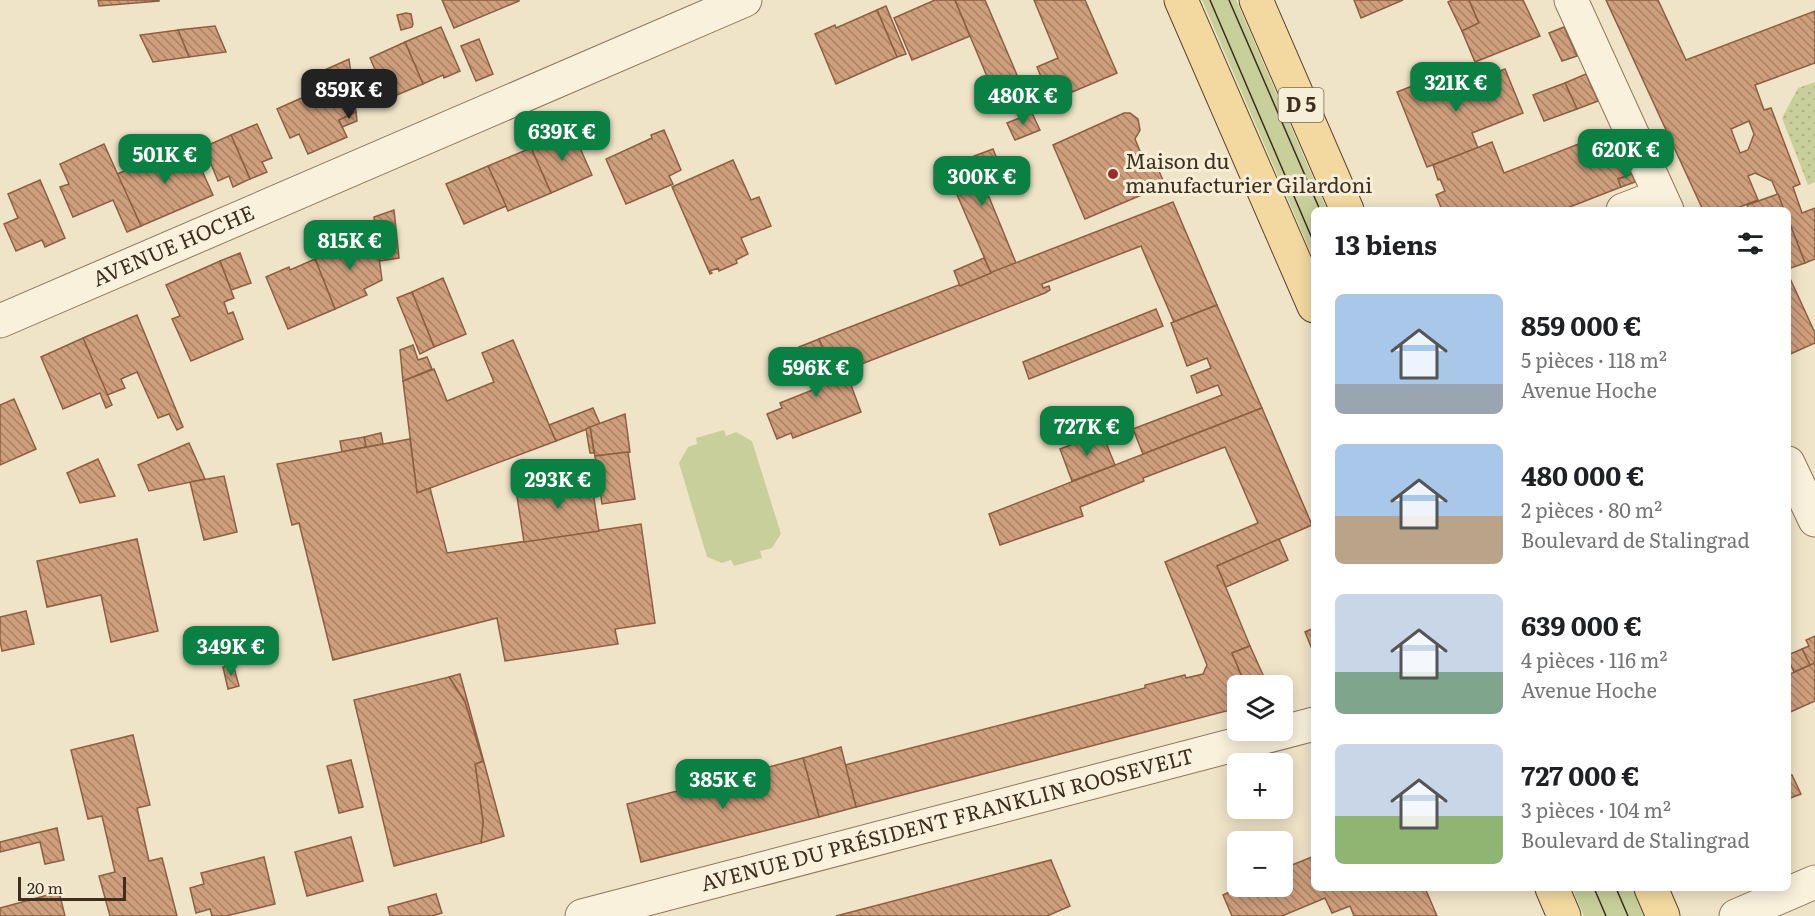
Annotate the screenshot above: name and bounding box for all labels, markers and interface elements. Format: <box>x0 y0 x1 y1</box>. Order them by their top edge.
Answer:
pin: 321K € <box>1407 62 1505 113</box>
text: 321K € <box>1424 66 1488 96</box>
pin: 859K € <box>300 69 398 120</box>
text: 859K € <box>315 73 383 103</box>
pin: 480K € <box>974 75 1072 126</box>
text: 480K € <box>988 79 1058 109</box>
road number: D 5 <box>1278 88 1324 122</box>
pin: 639K € <box>513 111 611 162</box>
text: 639K € <box>528 115 596 145</box>
pin: 620K € <box>1577 129 1675 180</box>
text: 620K € <box>1592 133 1660 163</box>
pin: 501K € <box>116 134 214 185</box>
text: 501K € <box>132 138 198 168</box>
place label: Maison du manufacturier Gilardoni <box>1125 144 1372 199</box>
pin: 300K € <box>933 156 1031 207</box>
text: 300K € <box>947 160 1017 190</box>
marker: Maison du manufacturier Gilardoni <box>1106 167 1120 181</box>
street label: AVENUE HOCHE <box>87 195 258 292</box>
pin: 815K € <box>301 220 399 271</box>
text: 815K € <box>318 224 382 254</box>
text: 13 biens <box>1335 224 1437 263</box>
icon: filters <box>1734 227 1767 260</box>
text: 859 000 € <box>1521 305 1642 344</box>
icon: home <box>1383 318 1455 390</box>
text: 5 pièces · 118 m² <box>1521 344 1667 374</box>
pin: 596K € <box>767 347 865 398</box>
text: 596K € <box>782 351 850 381</box>
text: Avenue Hoche <box>1521 374 1657 404</box>
pin: 727K € <box>1038 406 1136 457</box>
text: 727K € <box>1054 410 1120 440</box>
text: 480 000 € <box>1521 455 1645 494</box>
pin: 293K € <box>509 459 607 510</box>
text: 293K € <box>525 463 591 493</box>
icon: home <box>1383 468 1455 540</box>
text: 2 pièces · 80 m² <box>1521 494 1662 524</box>
text: Boulevard de Stalingrad <box>1521 524 1750 554</box>
text: 639 000 € <box>1521 605 1642 644</box>
icon: home <box>1383 618 1455 690</box>
pin: 349K € <box>182 626 280 677</box>
text: 349K € <box>197 630 265 660</box>
text: 4 pièces · 116 m² <box>1521 644 1667 674</box>
text: Avenue Hoche <box>1521 674 1657 704</box>
map controls <box>1227 675 1293 897</box>
button: layers <box>1227 675 1293 741</box>
street label: AVENUE DU PRÉSIDENT FRANKLIN ROOSEVELT <box>697 738 1197 897</box>
button: + <box>1227 753 1293 819</box>
text: 727 000 € <box>1521 755 1640 794</box>
pin: 385K € <box>674 759 772 810</box>
text: 385K € <box>689 763 757 793</box>
icon: home <box>1383 768 1455 840</box>
text: 3 pièces · 104 m² <box>1521 794 1671 824</box>
text: Boulevard de Stalingrad <box>1521 824 1750 854</box>
button: − <box>1227 831 1293 897</box>
scale bar <box>18 874 126 902</box>
text: 20 m <box>27 875 63 899</box>

